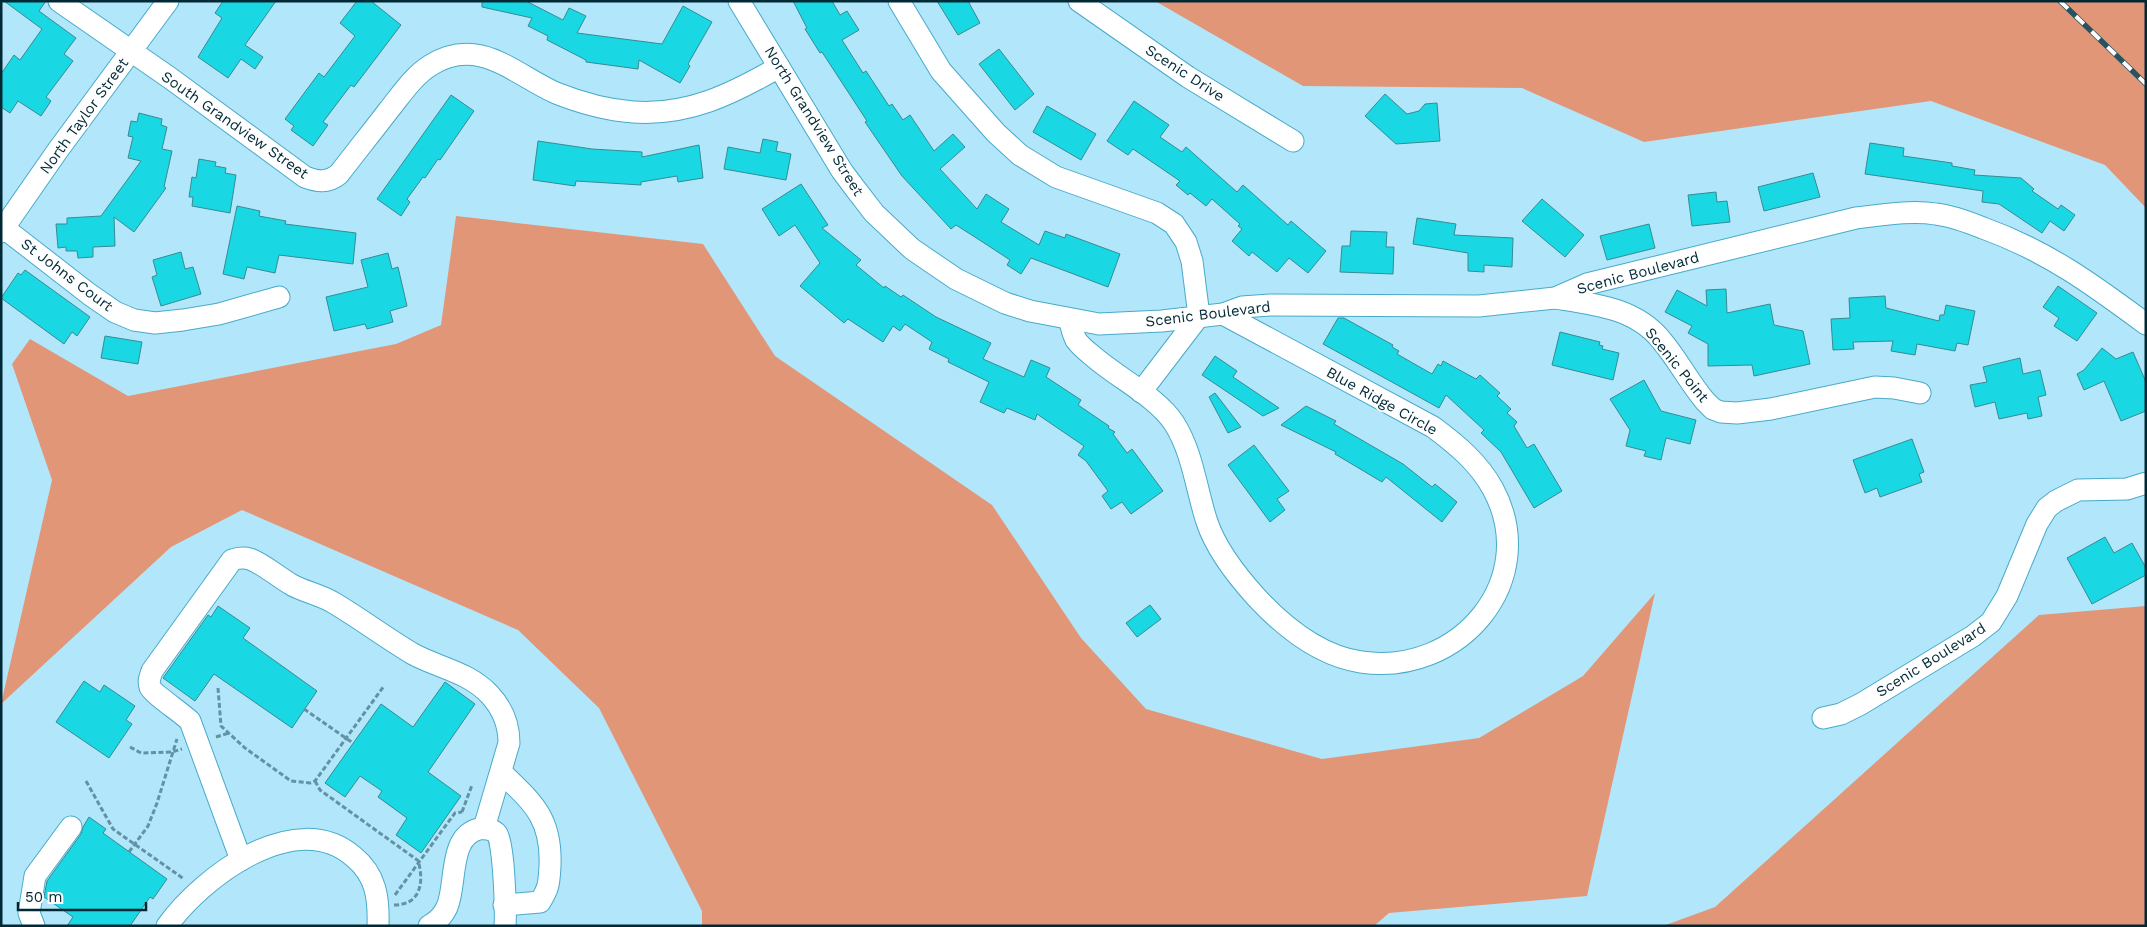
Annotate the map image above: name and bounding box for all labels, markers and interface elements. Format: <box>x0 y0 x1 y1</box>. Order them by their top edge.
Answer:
street label: Scenic Drive <box>1142 41 1228 105</box>
street label: North Grandview Street <box>761 43 868 200</box>
street label: North Taylor Street <box>36 54 132 177</box>
street label: South Grandview Street <box>158 67 313 183</box>
street label: St Johns Court <box>18 235 117 316</box>
street label: Scenic Boulevard <box>1575 248 1701 298</box>
street label: Scenic Boulevard <box>1144 297 1272 331</box>
street label: Scenic Point <box>1641 324 1713 407</box>
street label: Blue Ridge Circle <box>1323 363 1441 439</box>
street label: Scenic Boulevard <box>1873 619 1989 701</box>
scale bar <box>18 880 145 912</box>
text: 50 m <box>25 888 62 906</box>

